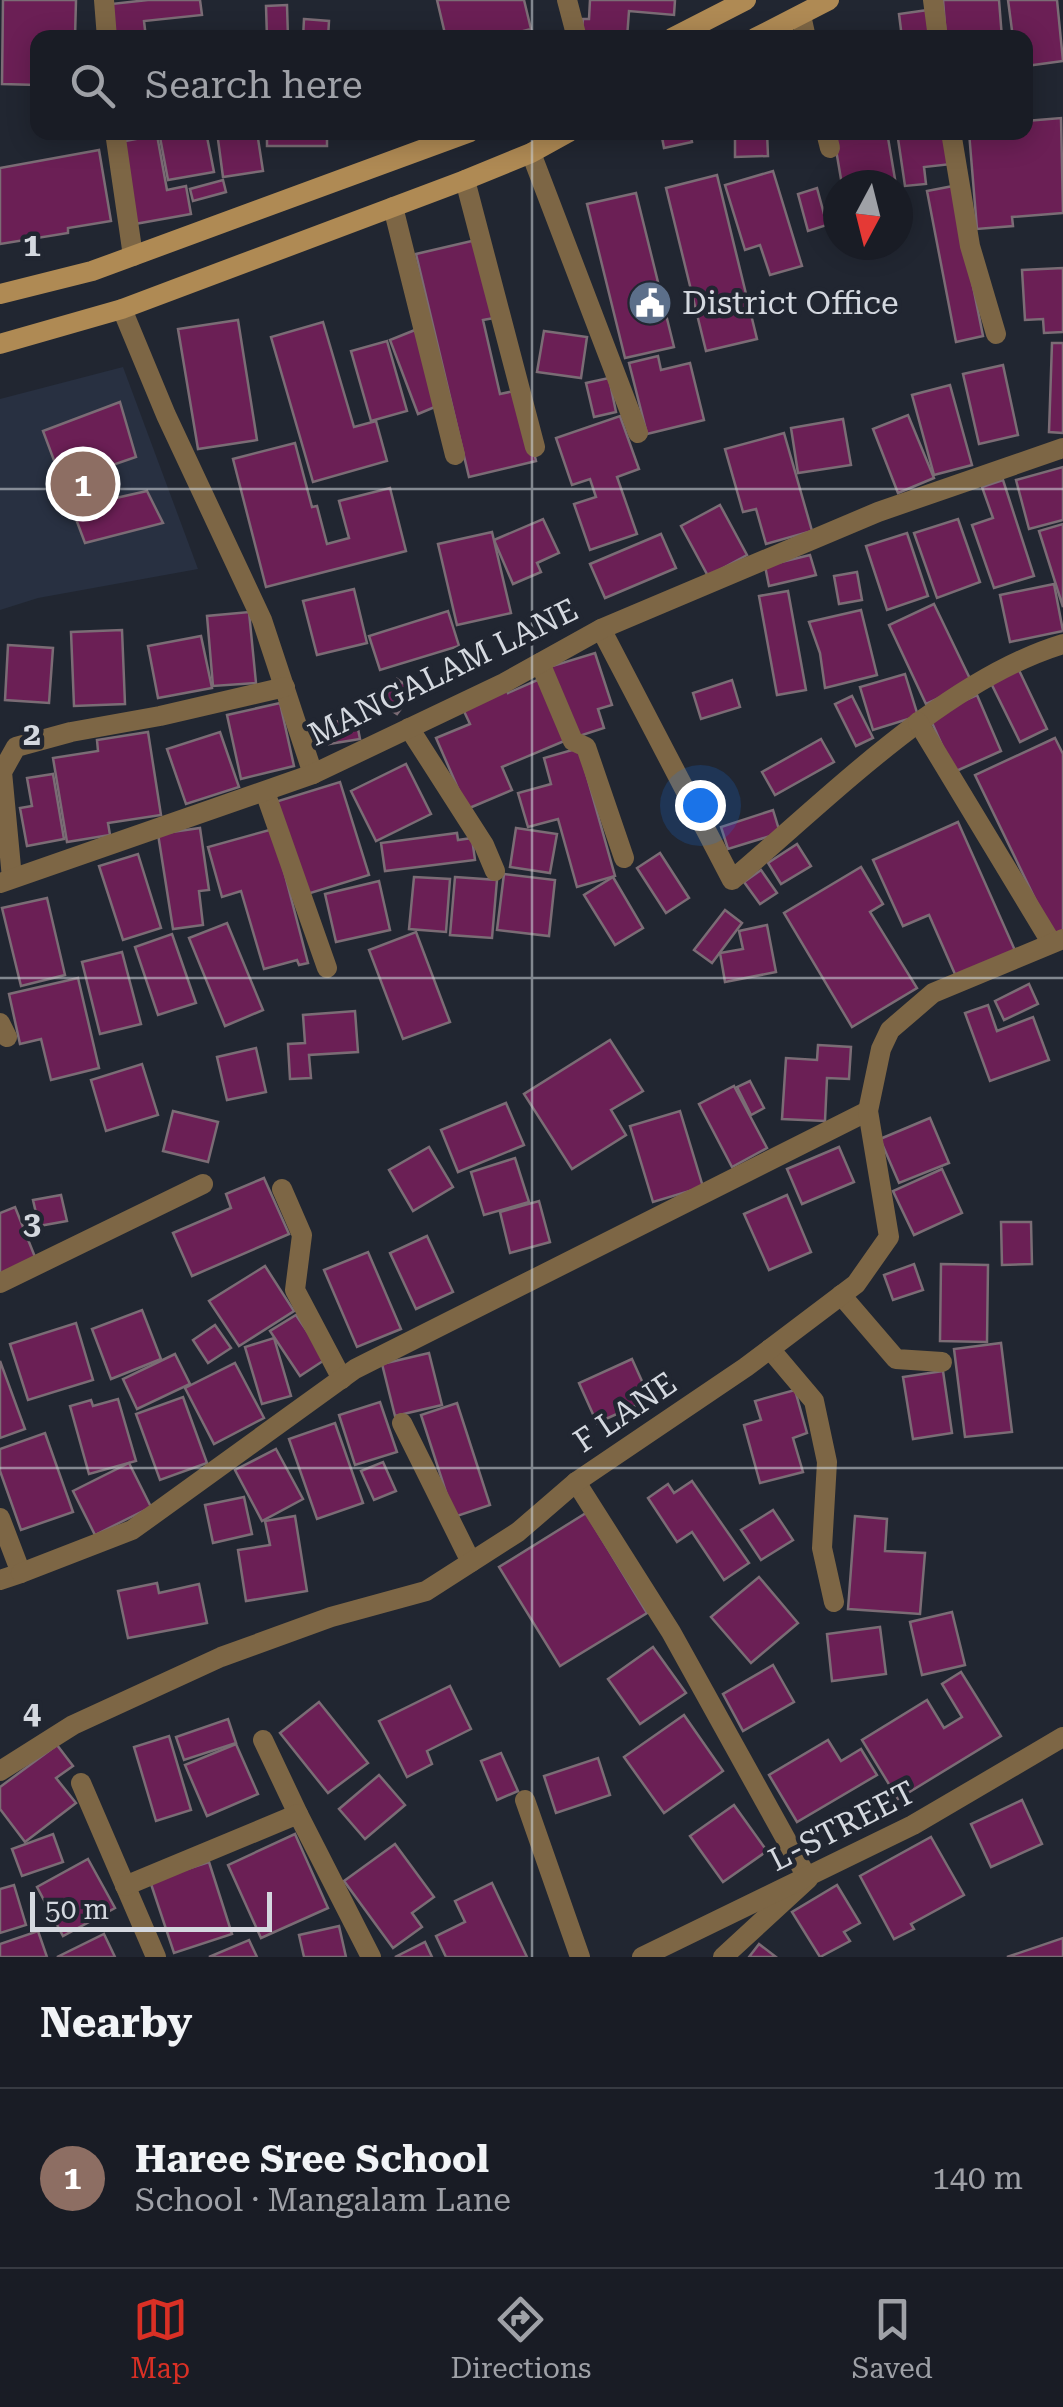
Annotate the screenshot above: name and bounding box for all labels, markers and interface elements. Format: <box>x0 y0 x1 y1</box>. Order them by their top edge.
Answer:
search box <box>30 30 1033 140</box>
icon: search <box>65 58 120 113</box>
text: Search here <box>145 63 363 107</box>
north arrow <box>823 170 913 260</box>
text: 1 <box>23 226 41 264</box>
public building icon: District Office <box>627 280 673 326</box>
place label: District Office <box>682 284 898 322</box>
pin: 1 <box>51 446 116 522</box>
street label: MANGALAM LANE <box>302 590 584 754</box>
text: 2 <box>23 715 41 753</box>
your location <box>675 780 726 831</box>
text: 3 <box>23 1204 41 1242</box>
street label: F LANE <box>566 1364 684 1460</box>
text: 4 <box>23 1694 41 1732</box>
street label: L-STREET <box>762 1773 922 1879</box>
scale bar <box>30 1887 272 1932</box>
text: 50 m <box>45 1893 109 1926</box>
text: Nearby <box>40 1998 192 2047</box>
text: Haree Sree School <box>135 2137 489 2181</box>
text: 1 <box>64 2159 81 2197</box>
text: 140 m <box>932 2159 1023 2197</box>
text: School · Mangalam Lane <box>135 2181 511 2219</box>
tab: Map <box>130 2292 190 2385</box>
tab: Directions <box>450 2292 591 2385</box>
tab: Saved <box>852 2292 933 2385</box>

